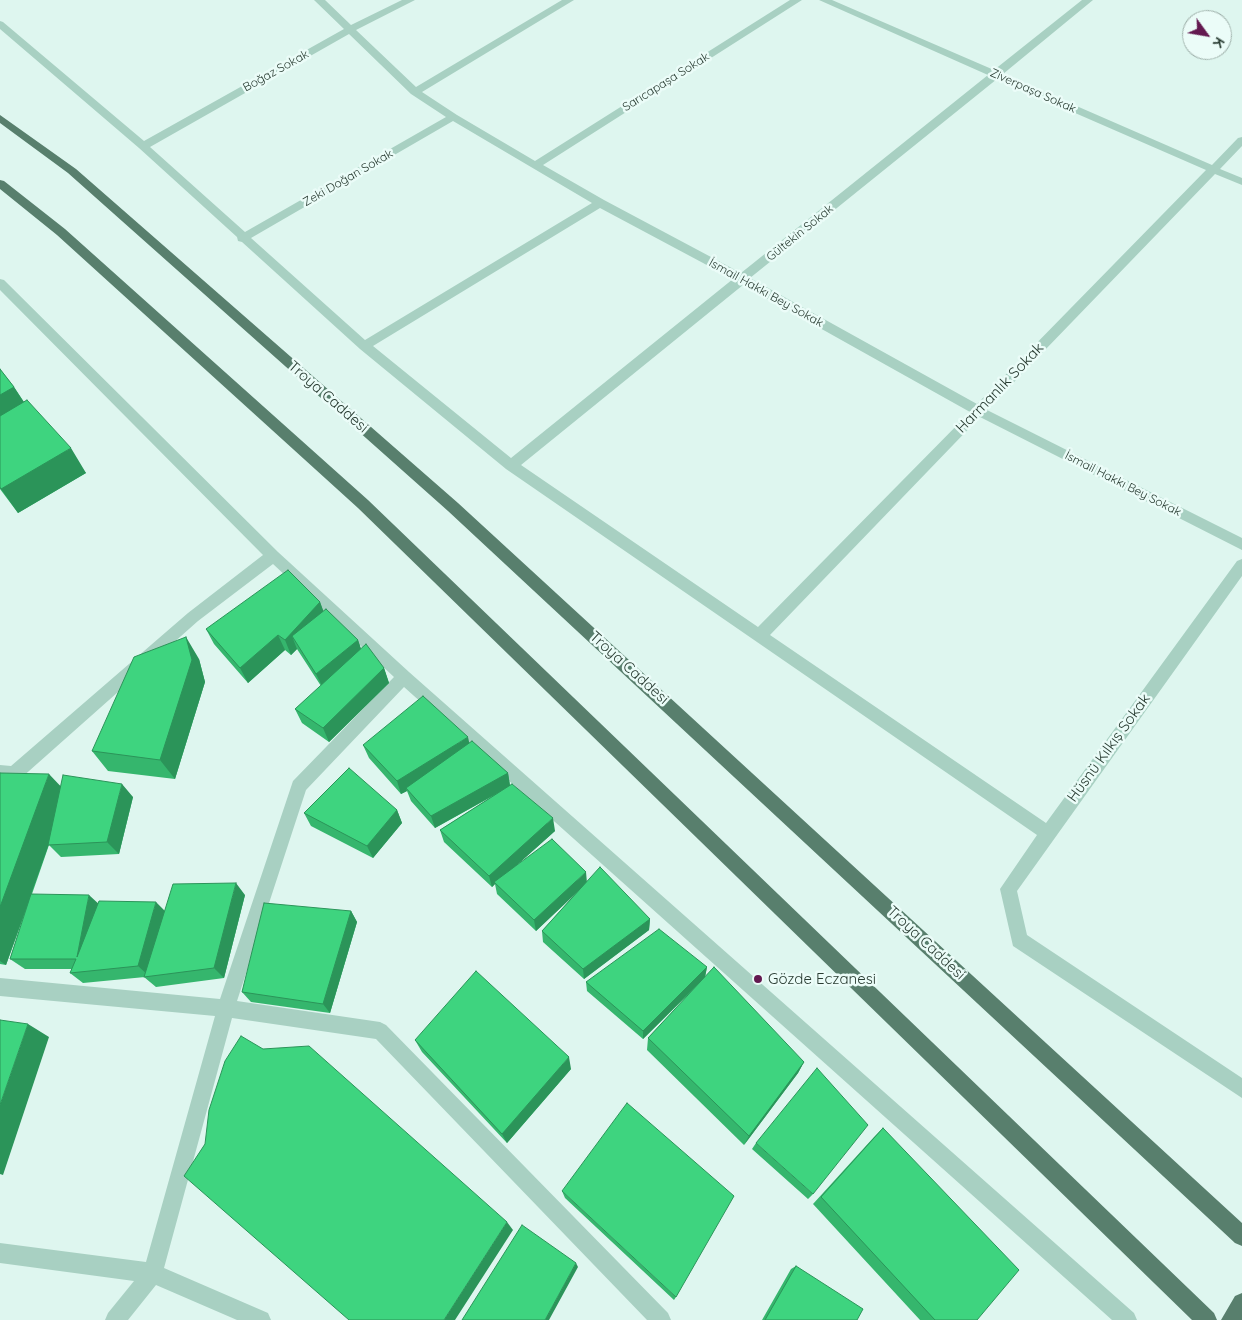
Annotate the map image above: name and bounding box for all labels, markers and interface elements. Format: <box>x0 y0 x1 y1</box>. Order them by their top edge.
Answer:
north arrow <box>1182 10 1232 60</box>
text: K <box>1209 34 1229 51</box>
street label: Boğaz Sokak <box>241 47 311 95</box>
street label: Sarıcapaşa Sokak <box>620 50 712 114</box>
street label: Ziverpaşa Sokak <box>988 66 1078 116</box>
street label: Zeki Doğan Sokak <box>300 146 396 210</box>
street label: Gültekin Sokak <box>764 202 836 264</box>
street label: İsmail Hakkı Bey Sokak <box>706 256 826 330</box>
street label: Harmanlık Sokak <box>952 339 1048 437</box>
street label: Troya Caddesi <box>284 357 372 437</box>
street label: İsmail Hakkı Bey Sokak <box>1062 448 1184 520</box>
street label: Troya Caddesi <box>586 628 672 708</box>
street label: Hüsnü Kılkış Sokak <box>1064 690 1154 806</box>
street label: Troya Caddesi <box>883 902 969 984</box>
place label: Gözde Eczanesi <box>768 970 876 988</box>
marker: Gözde Eczanesi <box>752 973 764 985</box>

